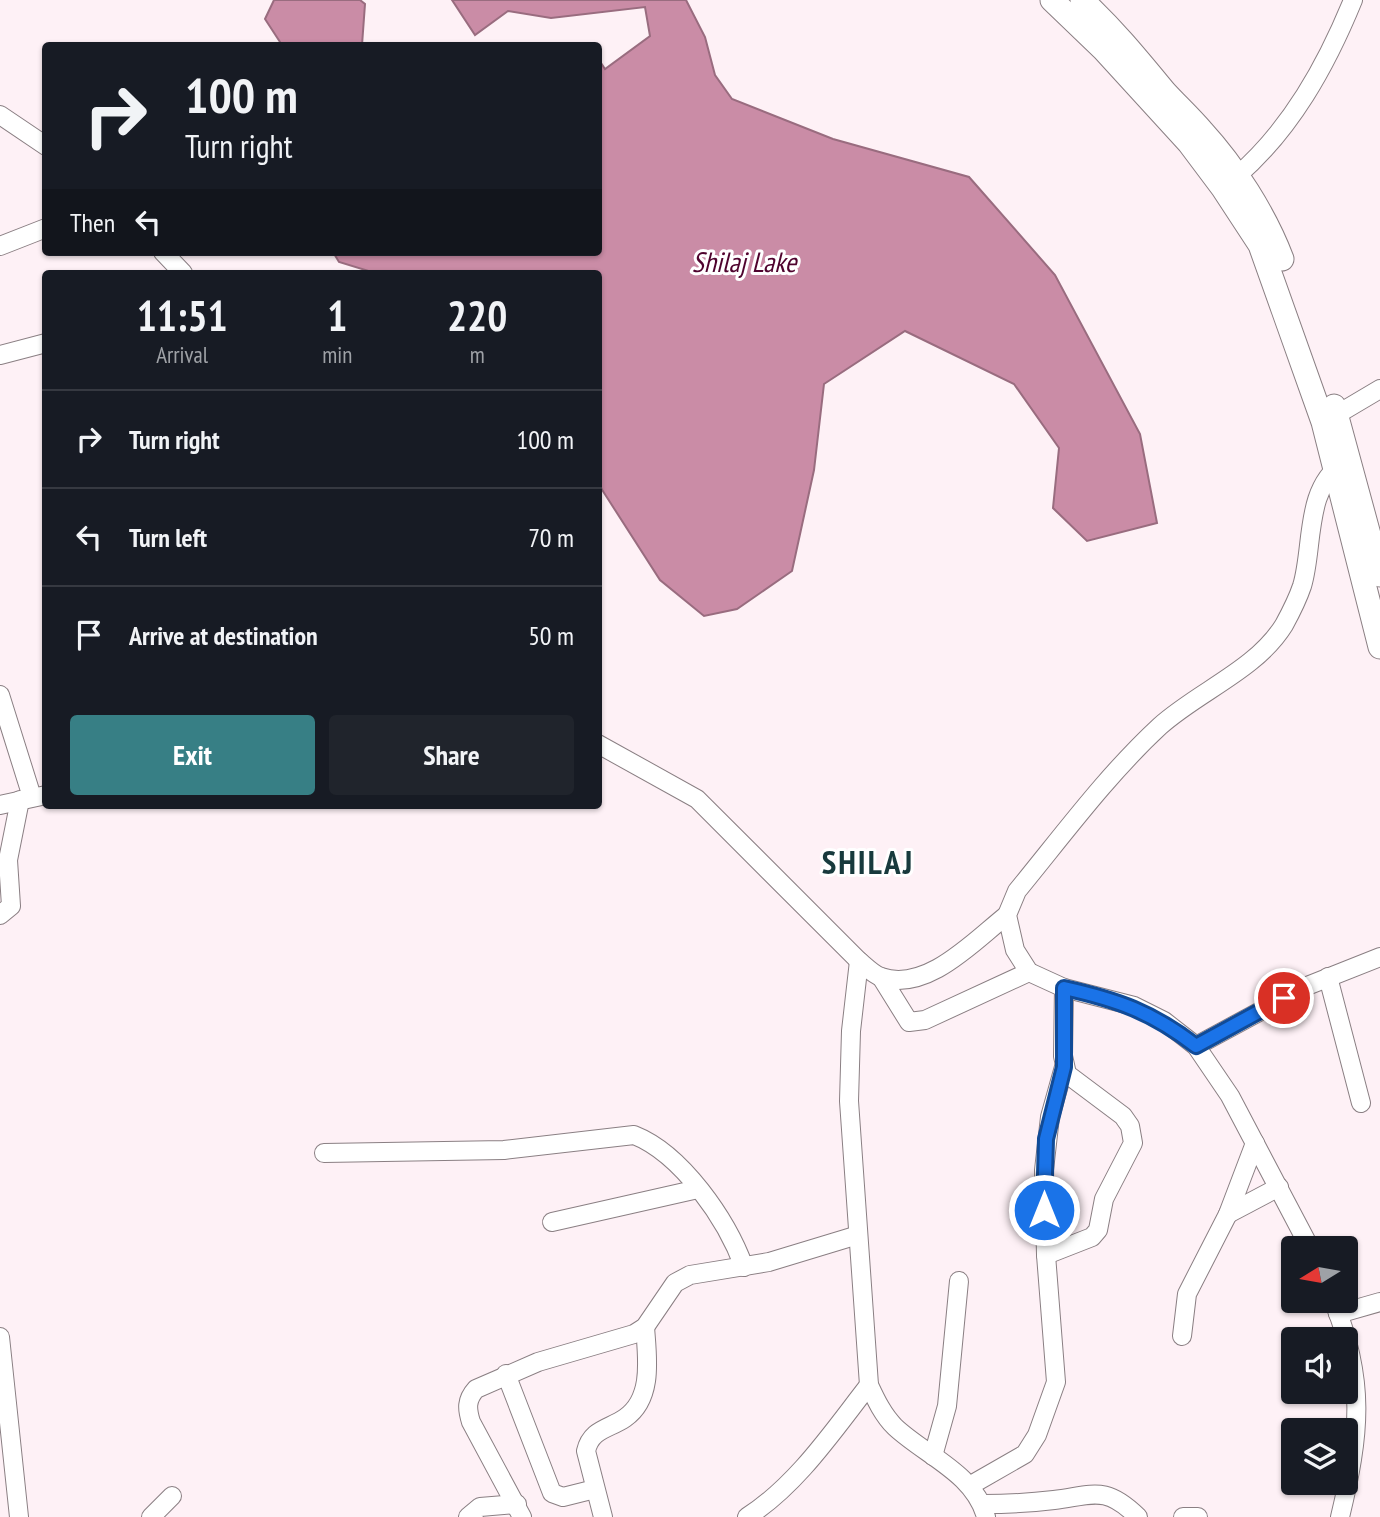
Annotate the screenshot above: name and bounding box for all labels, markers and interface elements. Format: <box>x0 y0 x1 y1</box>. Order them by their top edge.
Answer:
text: 100 m <box>185 63 298 127</box>
icon: right <box>70 70 161 161</box>
text: Turn right <box>185 125 293 167</box>
icon: left <box>129 203 167 241</box>
text: Then <box>70 206 115 239</box>
water label: Shilaj Lake <box>692 243 799 280</box>
text: 11:51 <box>137 288 228 343</box>
text: 1 <box>327 288 347 343</box>
text: 220 <box>447 288 507 343</box>
text: Arrival <box>156 340 208 369</box>
text: min <box>322 340 352 369</box>
text: m <box>470 340 485 369</box>
icon: right <box>70 420 108 458</box>
text: Turn right <box>129 423 220 456</box>
text: 100 m <box>516 423 574 456</box>
icon: left <box>70 518 108 556</box>
text: Turn left <box>129 521 207 554</box>
text: 70 m <box>528 521 574 554</box>
icon: arrive <box>70 616 108 654</box>
text: Arrive at destination <box>129 619 318 652</box>
text: 50 m <box>528 619 574 652</box>
button: Exit <box>70 715 315 795</box>
button: Share <box>329 715 574 795</box>
district label: SHILAJ <box>822 840 914 883</box>
pin <box>1254 968 1314 1028</box>
icon: arrive <box>1265 979 1303 1017</box>
position arrow <box>1007 1173 1081 1247</box>
north arrow <box>1281 1236 1358 1312</box>
map controls <box>1281 1236 1358 1495</box>
button: sound <box>1281 1327 1358 1404</box>
button: layers <box>1281 1418 1358 1495</box>

